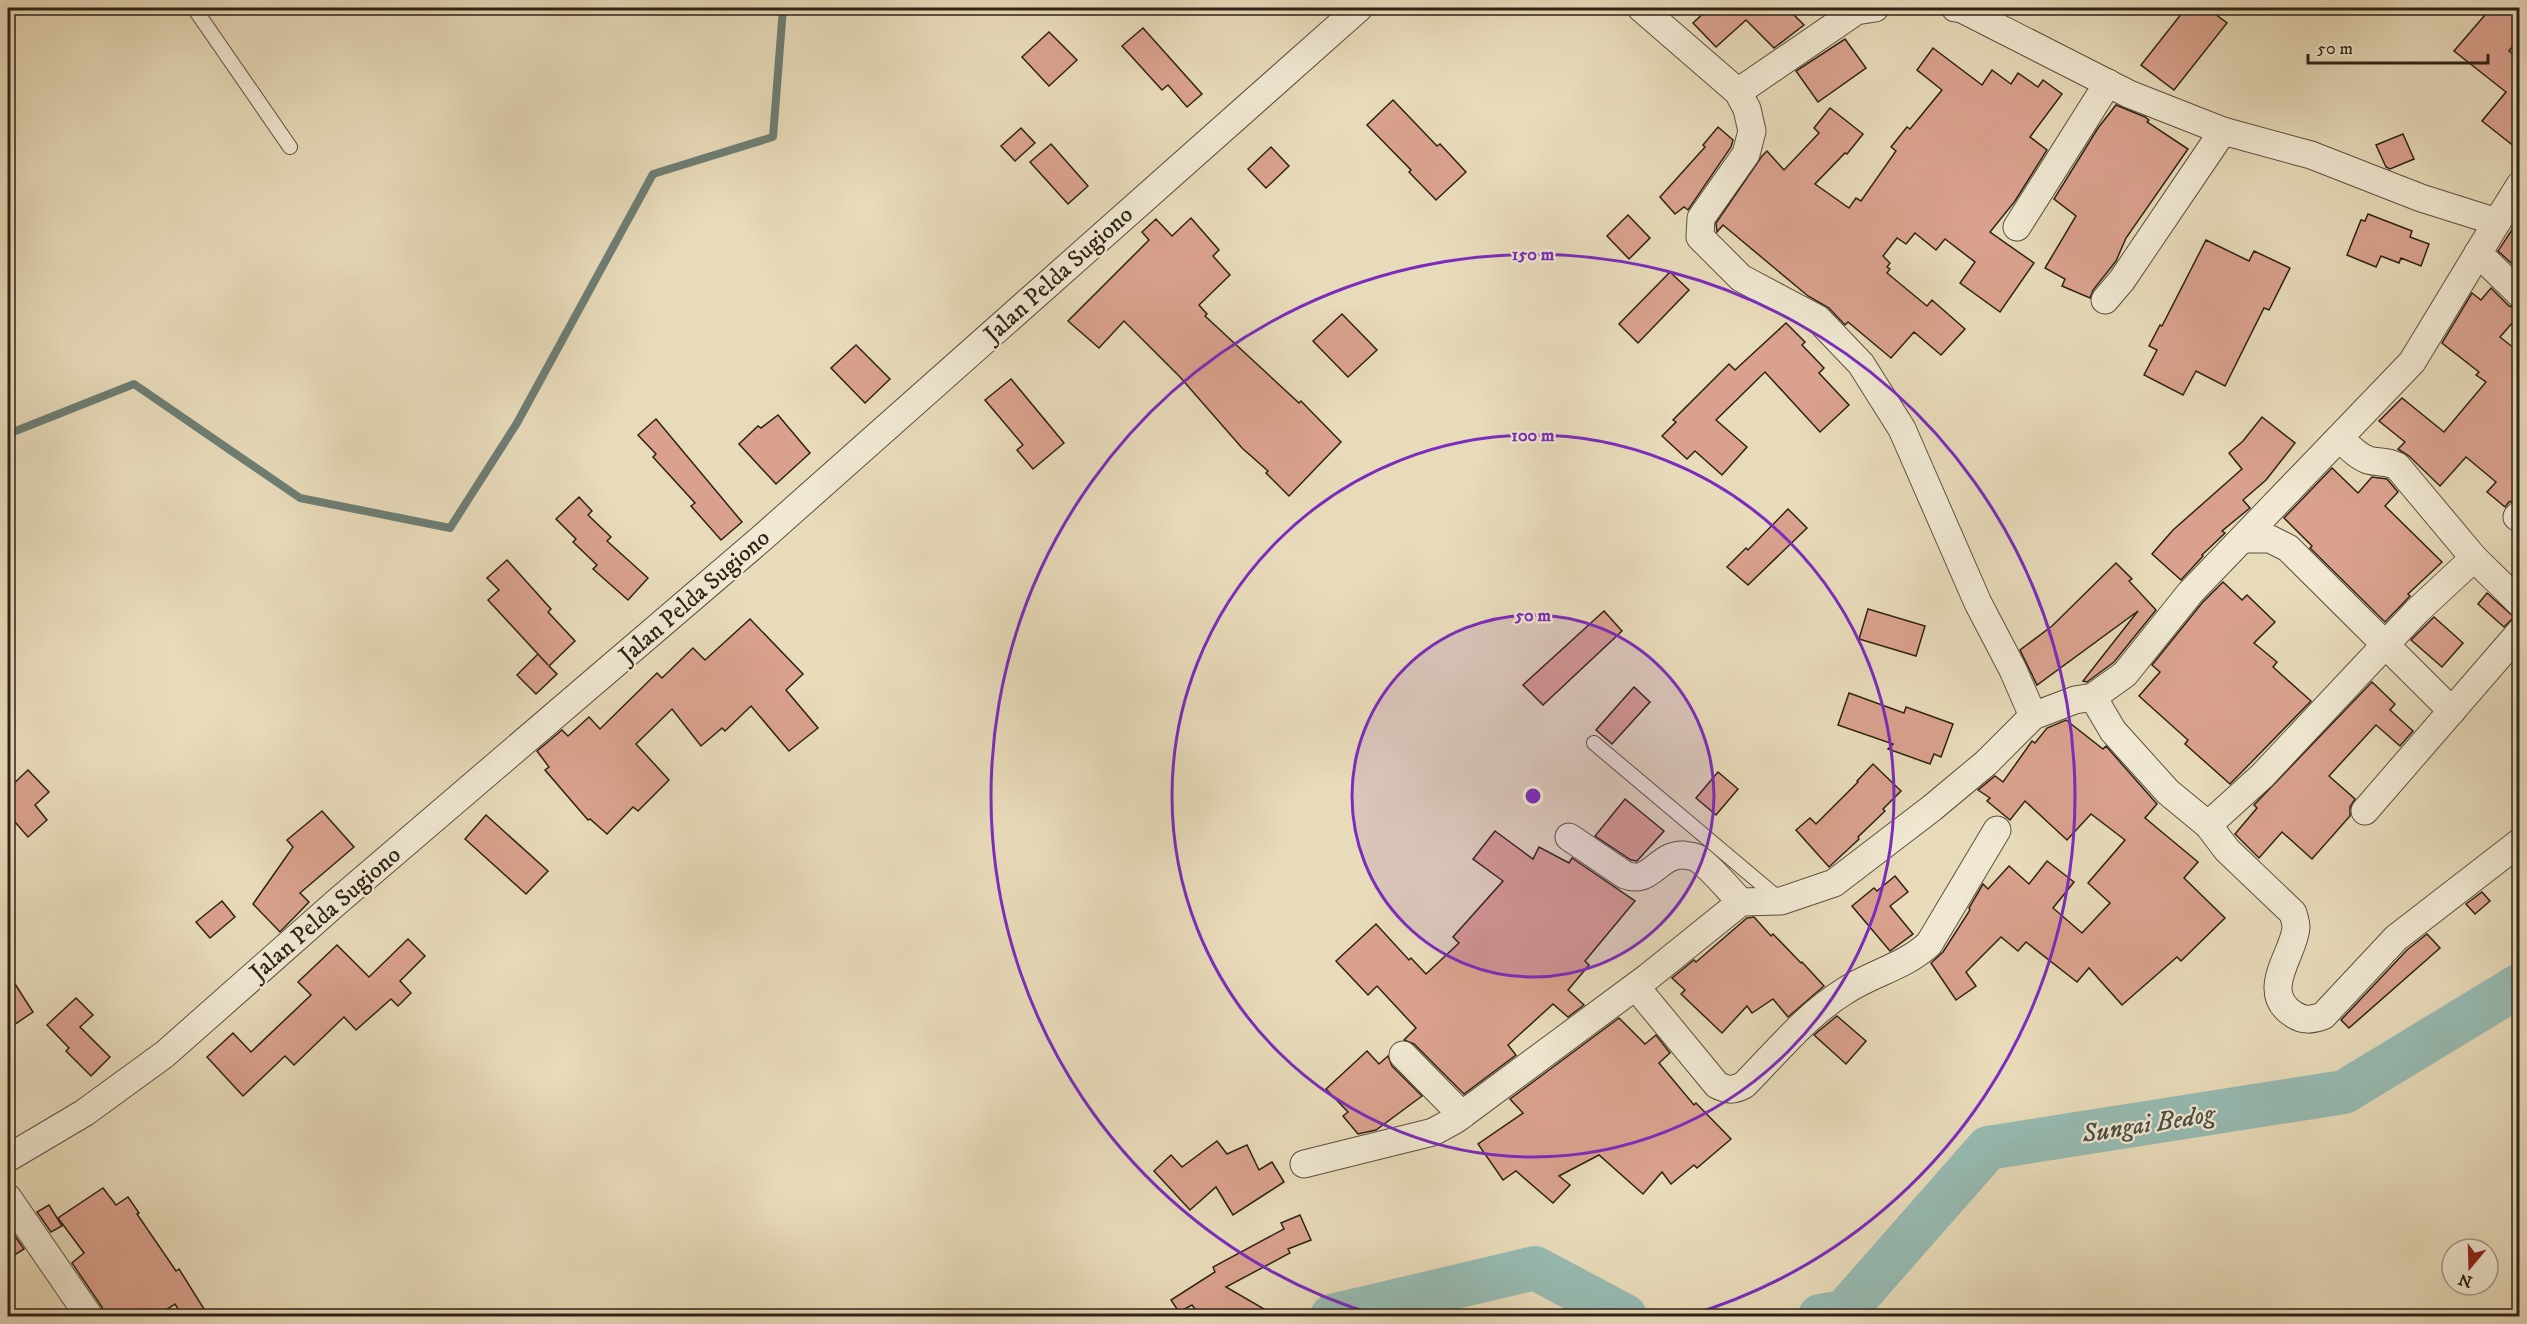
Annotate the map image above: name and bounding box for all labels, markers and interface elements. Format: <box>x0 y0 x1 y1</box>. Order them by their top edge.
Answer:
scale bar <box>2308 27 2488 65</box>
text: 50 m <box>2317 38 2353 60</box>
street label: Jalan Pelda Sugiono <box>976 200 1139 351</box>
text: 150 m <box>1512 244 1555 266</box>
text: 100 m <box>1511 425 1555 447</box>
street label: Jalan Pelda Sugiono <box>612 523 776 672</box>
text: 50 m <box>1514 605 1551 627</box>
centre of rings <box>1523 786 1543 806</box>
street label: Jalan Pelda Sugiono <box>243 840 407 989</box>
water label: Sungai Bedog <box>2079 1097 2219 1151</box>
north arrow <box>2440 1237 2500 1297</box>
text: N <box>2456 1269 2475 1292</box>

